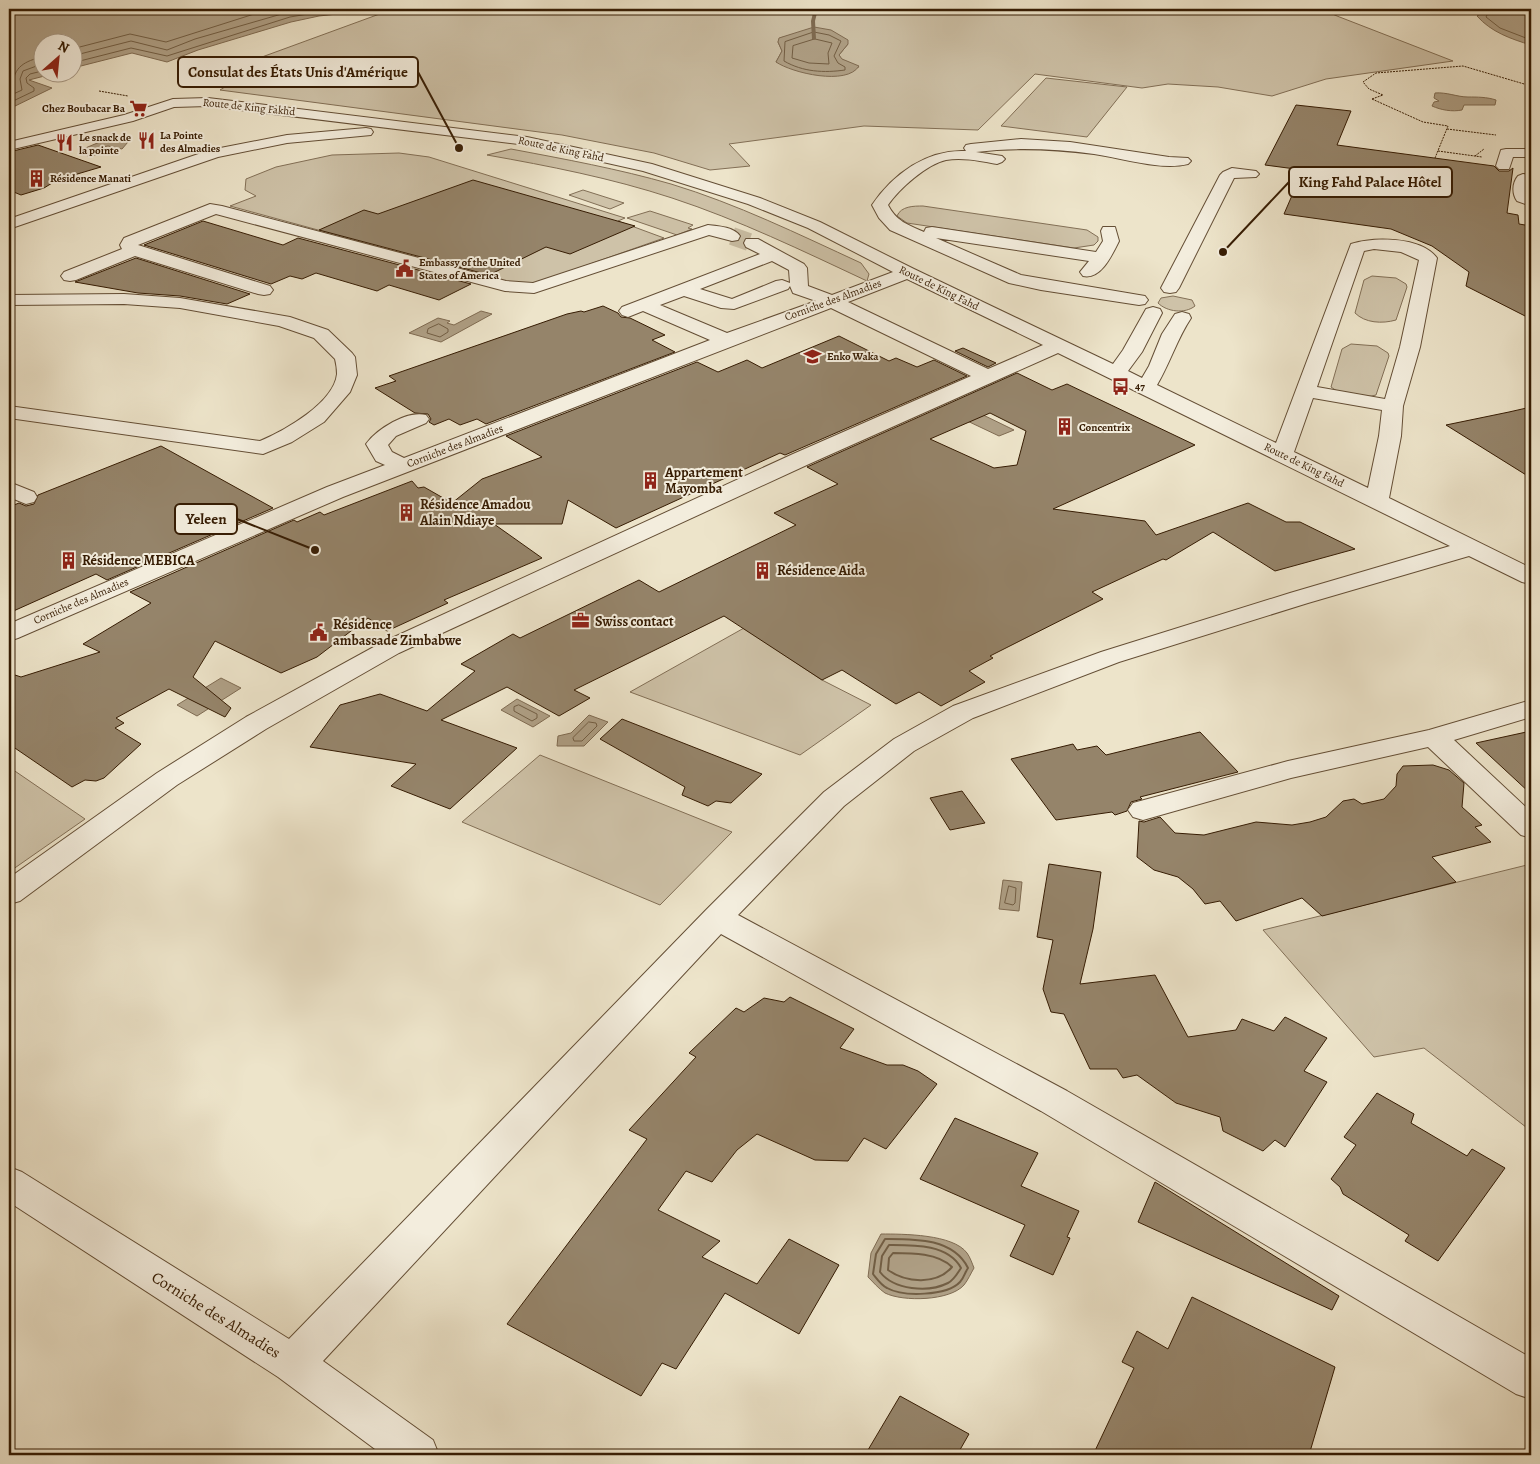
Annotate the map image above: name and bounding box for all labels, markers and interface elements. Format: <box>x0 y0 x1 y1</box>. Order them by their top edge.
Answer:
north arrow <box>32 32 82 82</box>
text: N <box>55 36 73 58</box>
callout: Consulat des États Unis d'Amérique <box>178 57 418 87</box>
text: Consulat des États Unis d'Amérique <box>188 62 408 82</box>
street label: Route de King Fakhd <box>202 95 296 119</box>
supermarket icon: Chez Boubacar Ba <box>129 98 149 118</box>
place label: Chez Boubacar Ba <box>42 101 126 116</box>
place label: La Pointe des Almadies <box>160 128 221 156</box>
place label: Le snack de la pointe <box>79 130 131 158</box>
restaurant icon: La Pointe des Almadies <box>136 131 156 151</box>
restaurant icon: Le snack de la pointe <box>55 133 75 153</box>
street label: Route de King Fahd <box>517 133 605 165</box>
callout: King Fahd Palace Hôtel <box>1289 167 1452 197</box>
building icon: Résidence Manati <box>26 168 46 188</box>
place label: Résidence Manati <box>50 171 131 186</box>
text: King Fahd Palace Hôtel <box>1298 172 1442 192</box>
place label: Embassy of the United States of America <box>419 255 521 283</box>
public building icon: Embassy of the United States of America <box>395 258 415 278</box>
street label: Route de King Fahd <box>896 262 982 314</box>
street label: Corniche des Almadies <box>782 275 884 325</box>
school or university icon: Enko Waka <box>803 346 823 366</box>
place label: Enko Waka <box>827 349 879 364</box>
bus stop icon: 47 <box>1111 376 1131 396</box>
place label: 47 <box>1135 379 1145 394</box>
building icon: Concentrix <box>1055 417 1075 437</box>
place label: Concentrix <box>1079 420 1131 435</box>
street label: Corniche des Almadies <box>405 421 505 471</box>
street label: Route de King Fahd <box>1261 439 1347 491</box>
place label: Appartement Mayomba <box>664 463 743 498</box>
building icon: Appartement Mayomba <box>641 470 661 490</box>
place label: Résidence Amadou Alain Ndiaye <box>419 495 531 530</box>
building icon: Résidence Amadou Alain Ndiaye <box>396 502 416 522</box>
callout: Yeleen <box>175 504 237 534</box>
text: Yeleen <box>184 509 227 529</box>
building icon: Résidence MEBICA <box>58 550 78 570</box>
place label: Résidence MEBICA <box>82 551 195 570</box>
building icon: Résidence Aida <box>753 560 773 580</box>
place label: Résidence Aida <box>777 561 865 580</box>
street label: Corniche des Almadies <box>31 574 131 628</box>
office icon: Swiss contact <box>571 611 591 631</box>
place label: Swiss contact <box>595 612 674 631</box>
place label: Résidence ambassade Zimbabwe <box>333 615 462 650</box>
public building icon: Résidence ambassade Zimbabwe <box>309 622 329 642</box>
street label: Corniche des Almadies <box>147 1266 285 1364</box>

